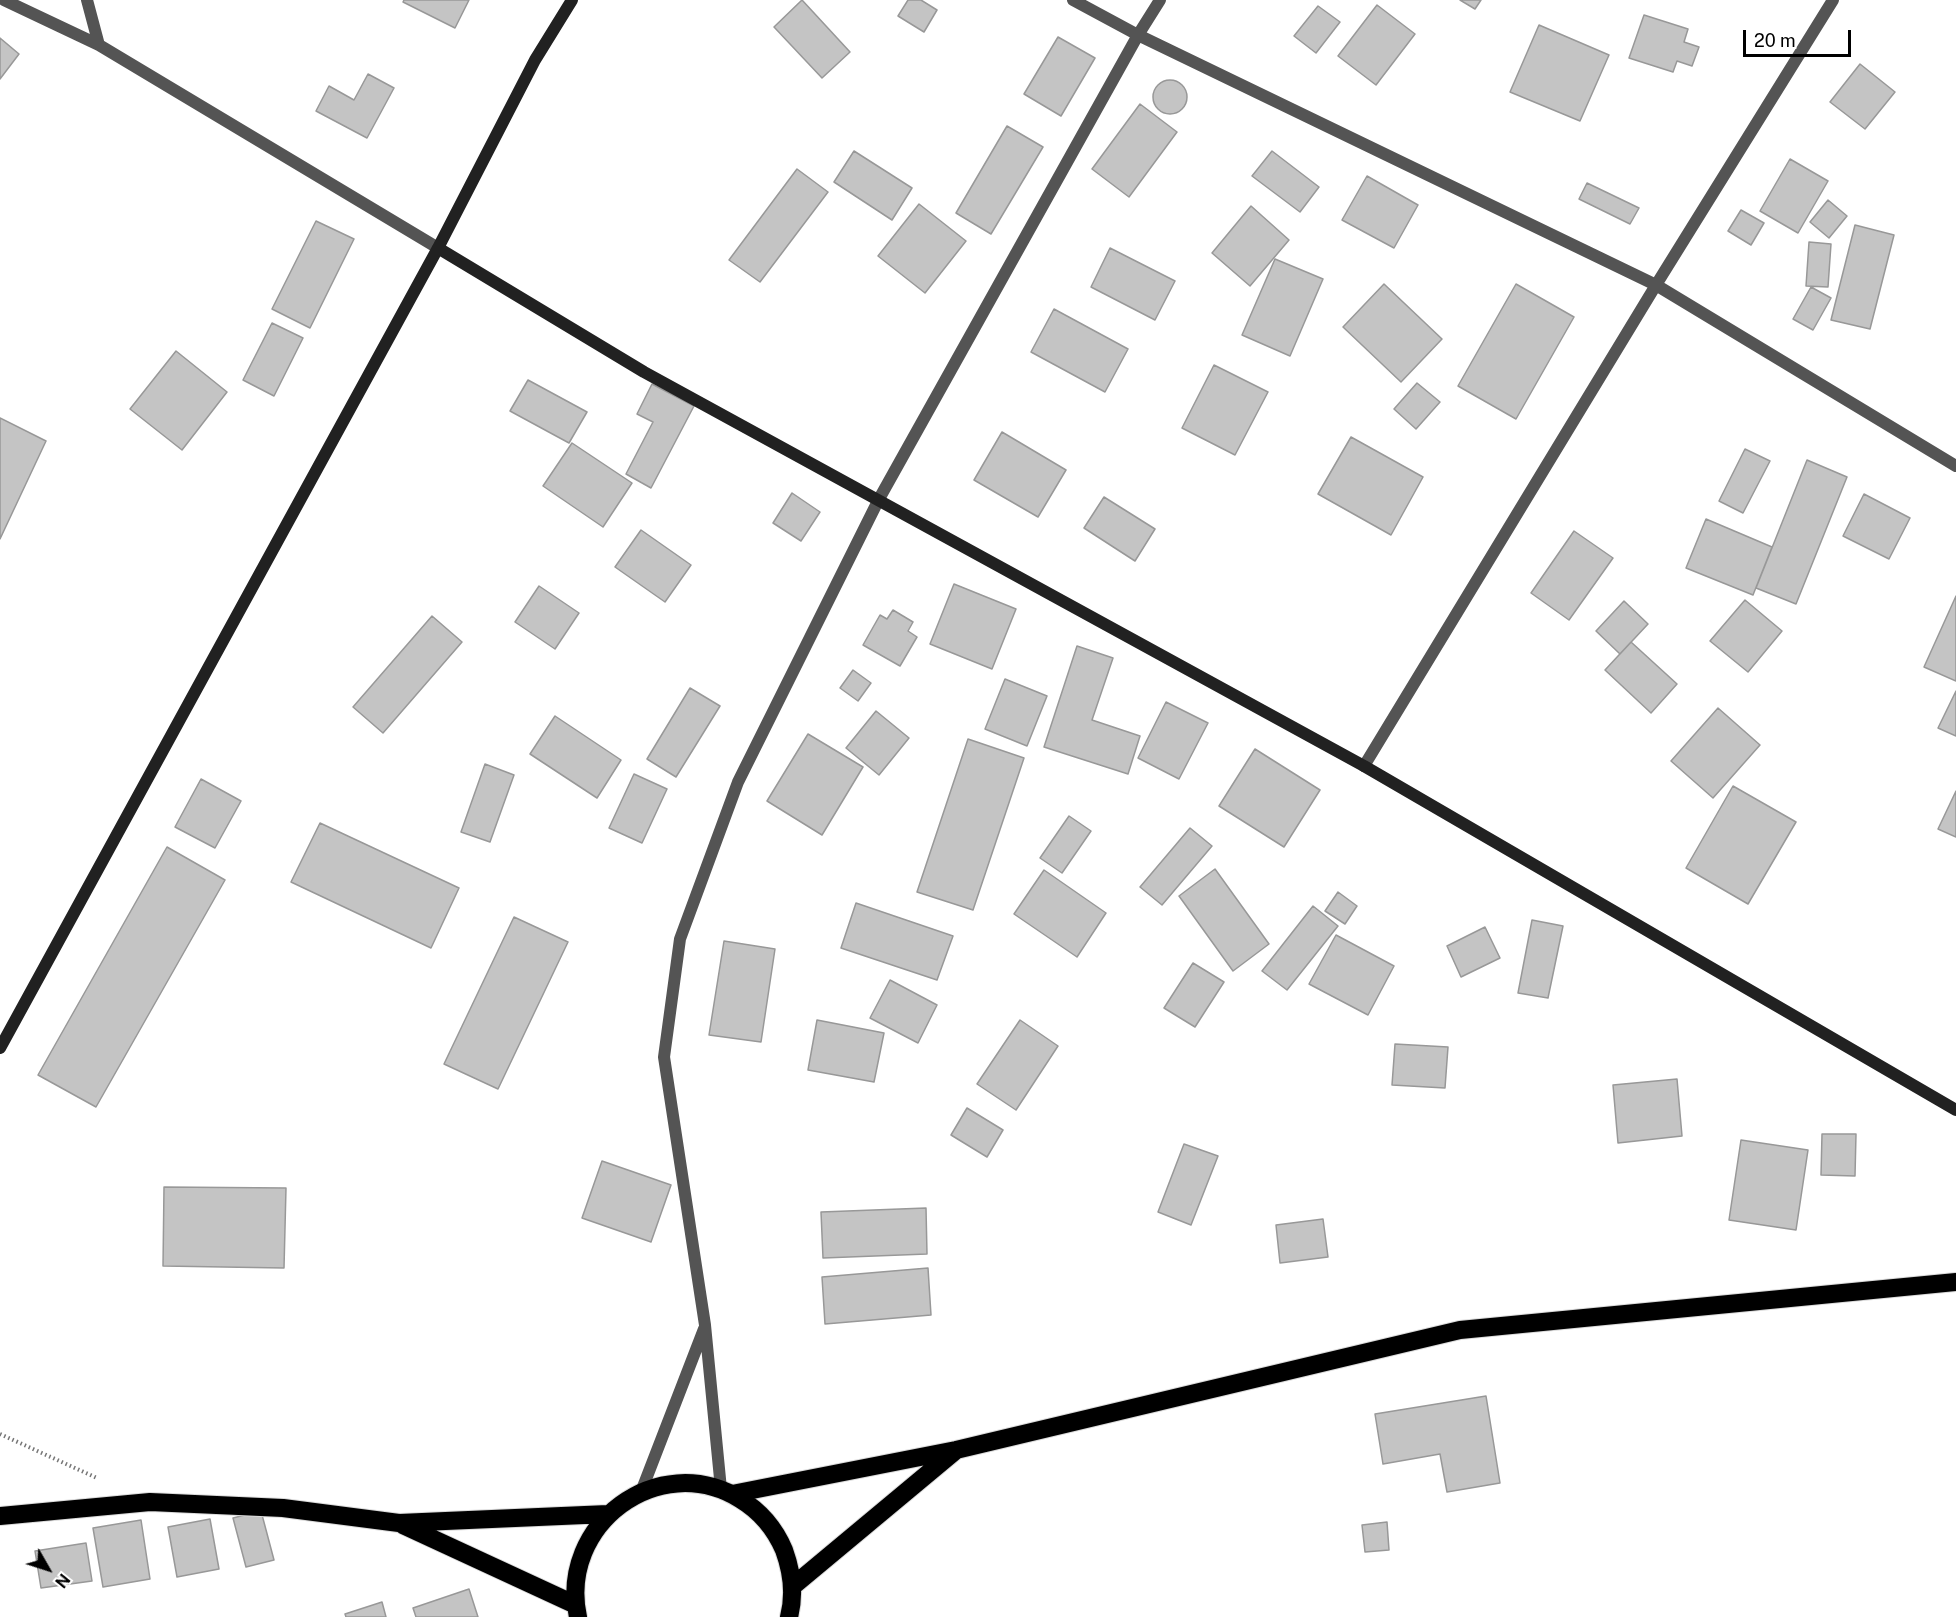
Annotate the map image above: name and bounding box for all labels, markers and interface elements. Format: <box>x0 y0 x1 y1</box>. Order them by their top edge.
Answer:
scale bar <box>1746 18 1854 56</box>
text: 20 m <box>1754 30 1796 51</box>
north arrow <box>18 1539 78 1599</box>
text: N <box>51 1570 74 1591</box>

